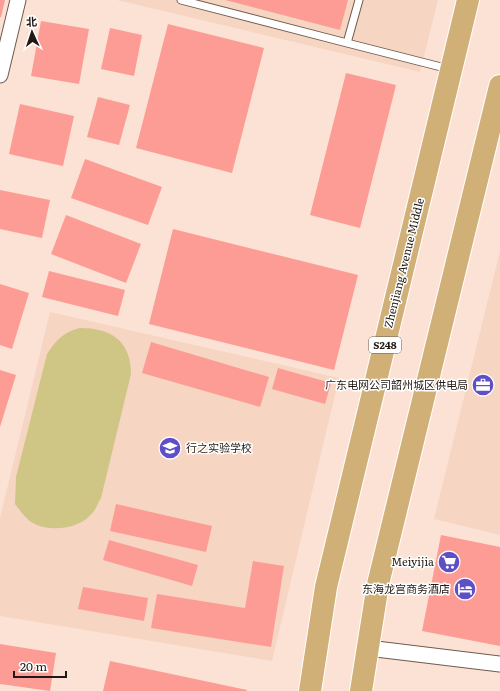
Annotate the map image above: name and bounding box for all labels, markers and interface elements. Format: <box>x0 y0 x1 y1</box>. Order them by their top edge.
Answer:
north arrow <box>12 12 52 52</box>
text: 北 <box>26 13 37 29</box>
street label: Zhenjiang Avenue Middle <box>379 196 427 330</box>
road number: S248 <box>369 337 401 353</box>
office icon: 广东电网公司韶州城区供电局 <box>470 372 496 398</box>
place label: 广东电网公司韶州城区供电局 <box>325 376 468 392</box>
school or university icon: 行之实验学校 <box>157 435 183 461</box>
place label: 行之实验学校 <box>186 439 252 455</box>
supermarket icon: Meiyijia <box>436 549 462 575</box>
place label: Meiyijia <box>391 553 434 569</box>
hotel icon: 东海龙宫商务酒店 <box>452 576 478 602</box>
place label: 东海龙宫商务酒店 <box>362 580 450 596</box>
scale bar <box>14 653 66 679</box>
text: 20 m <box>20 657 47 675</box>

